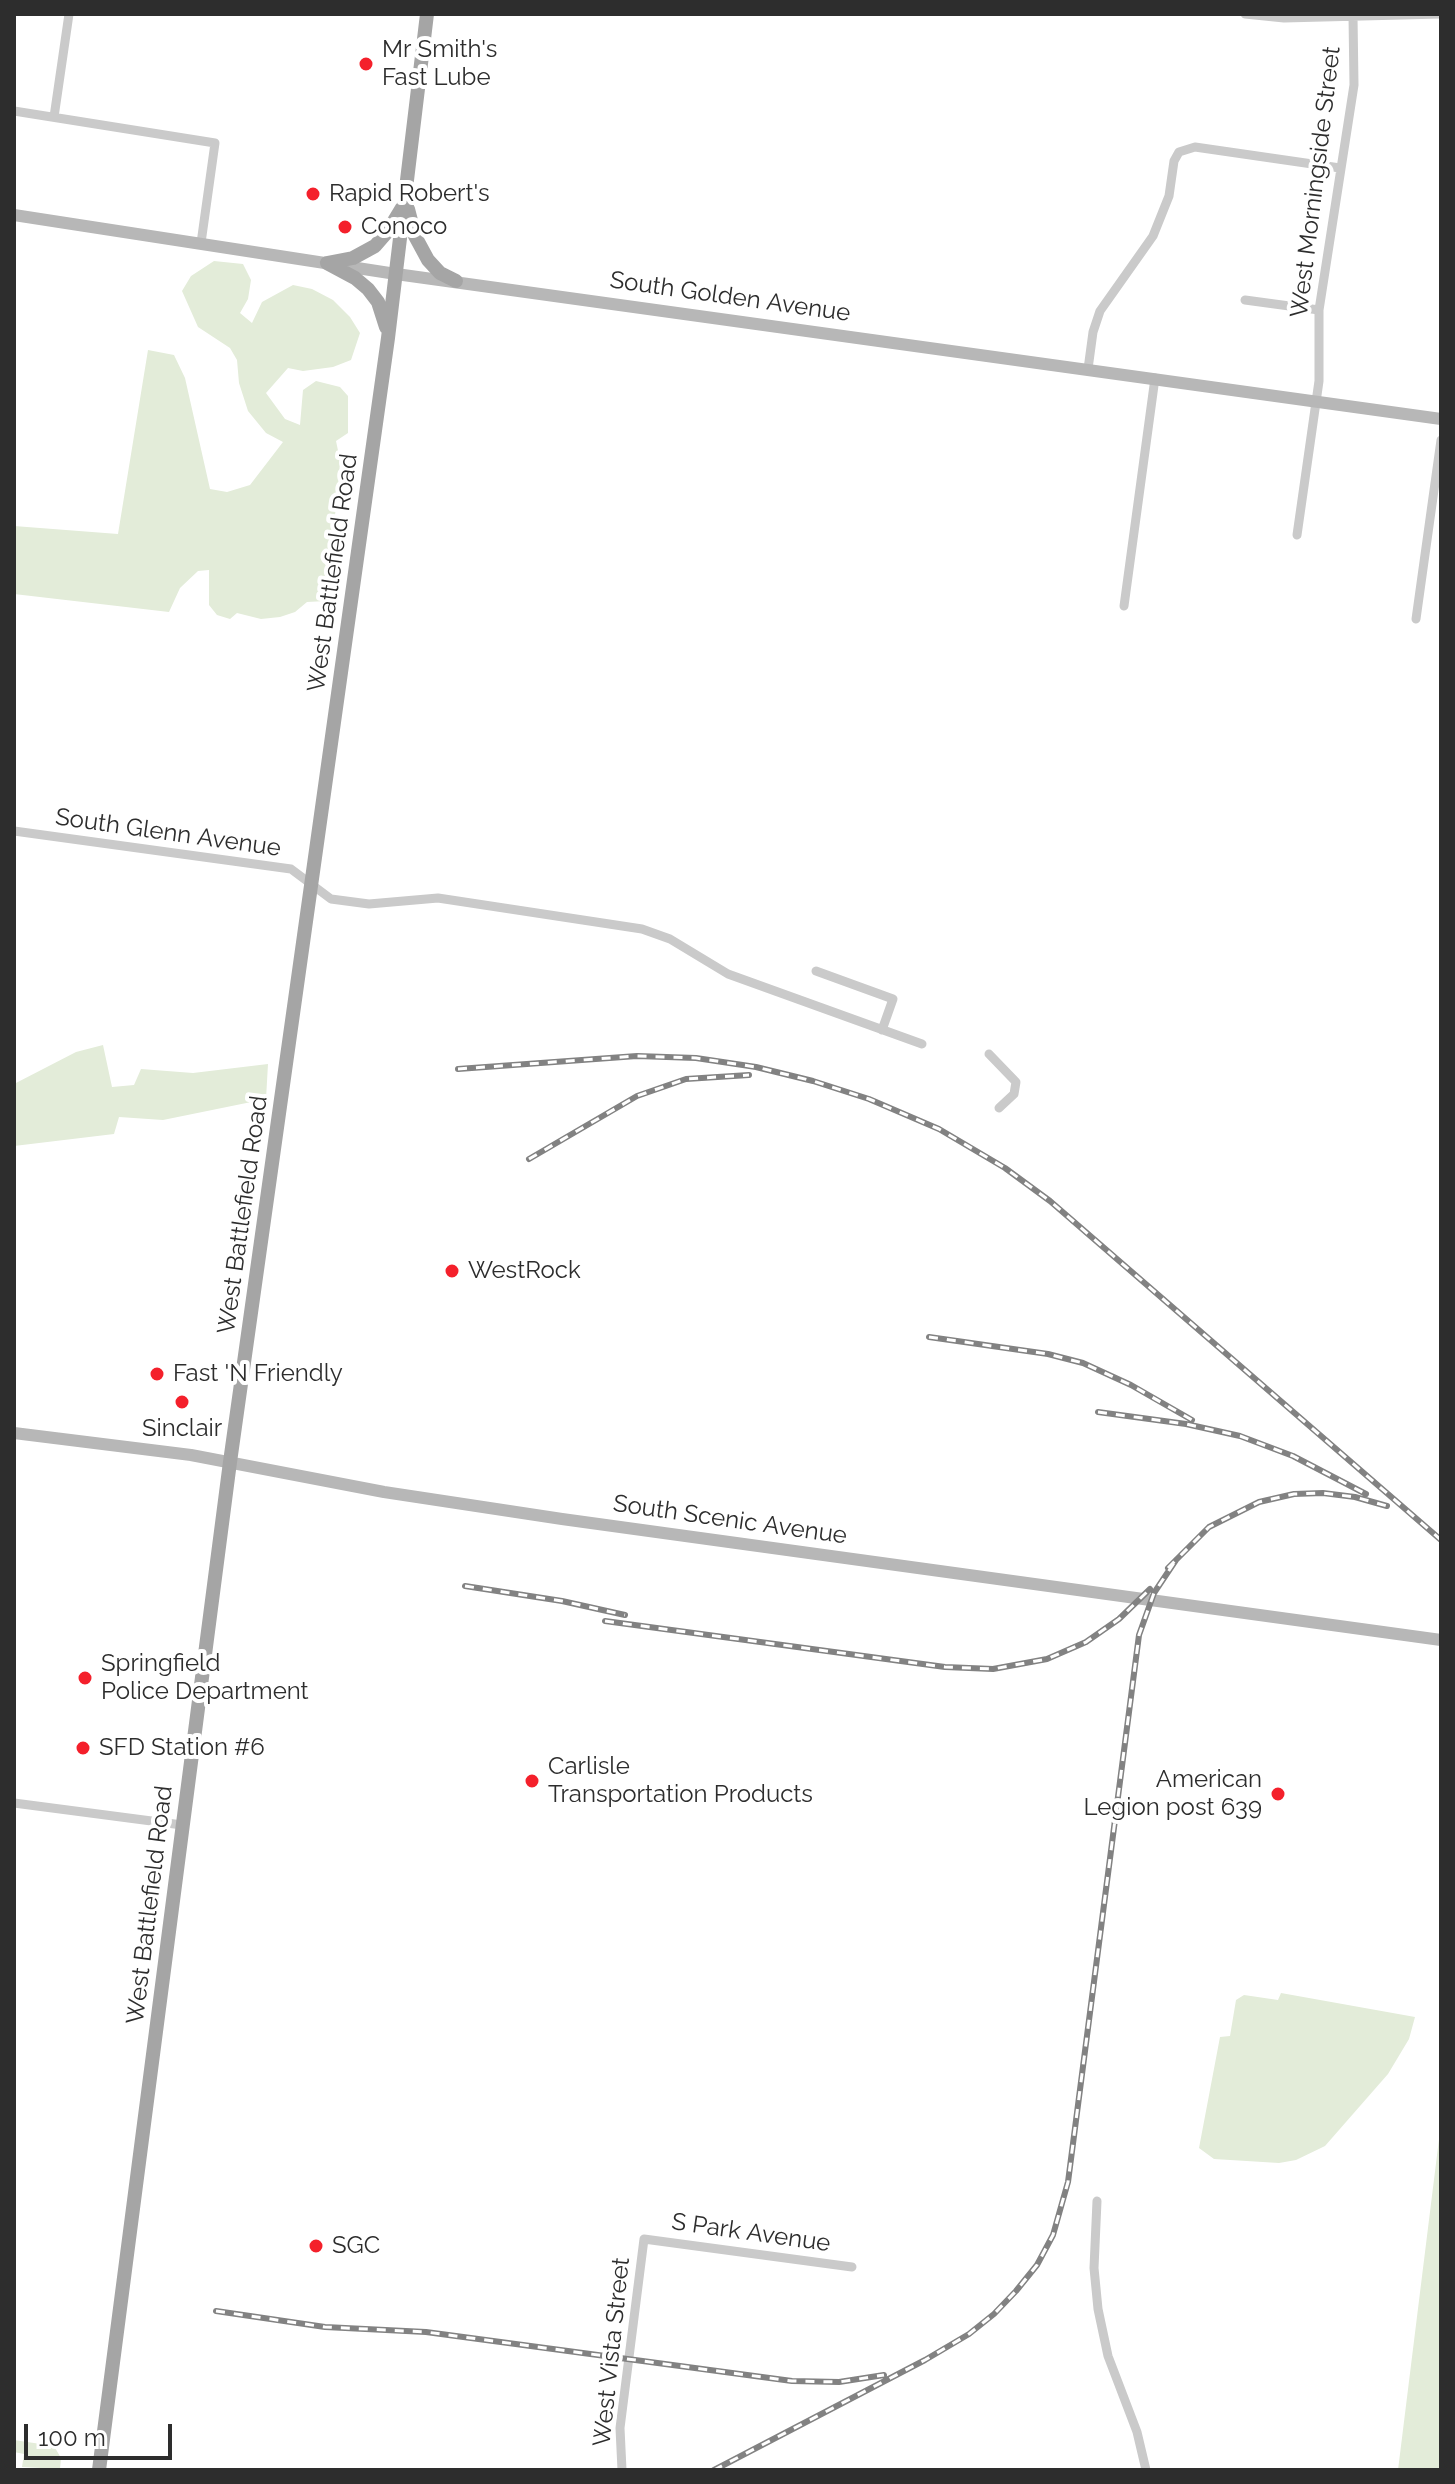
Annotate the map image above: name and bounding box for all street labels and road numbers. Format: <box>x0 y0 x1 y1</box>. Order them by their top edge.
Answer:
street label: West Morningside Street <box>1285 45 1347 319</box>
street label: South Golden Avenue <box>608 266 852 328</box>
street label: West Battlefield Road <box>302 452 364 694</box>
street label: South Glenn Avenue <box>53 803 283 863</box>
street label: West Battlefield Road <box>212 1094 274 1336</box>
street label: South Scenic Avenue <box>611 1489 849 1551</box>
street label: West Battlefield Road <box>121 1784 179 2026</box>
street label: S Park Avenue <box>670 2208 832 2258</box>
street label: West Vista Street <box>588 2256 636 2448</box>

